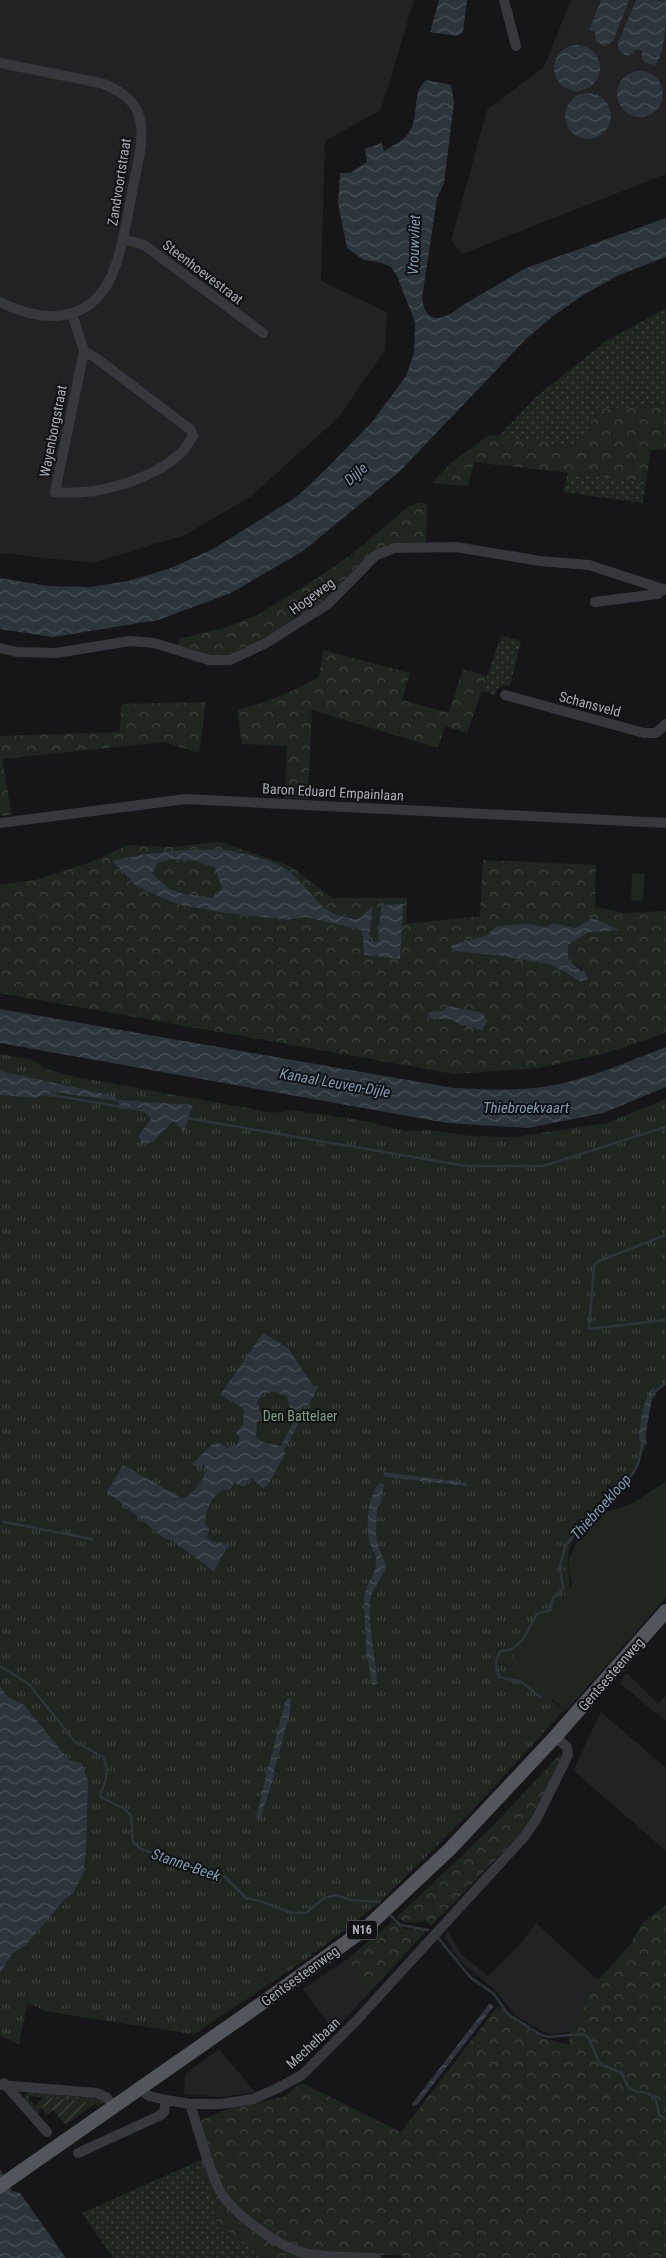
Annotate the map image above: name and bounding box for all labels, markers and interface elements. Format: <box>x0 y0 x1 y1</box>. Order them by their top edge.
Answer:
street label: Zandvoortstraat <box>104 137 134 227</box>
water label: Vrouwvliet <box>404 214 424 275</box>
street label: Steenhoevestraat <box>160 237 246 307</box>
street label: Wayenborgstraat <box>36 384 70 478</box>
water label: Dijle <box>341 459 371 489</box>
street label: Hogeweg <box>286 574 338 618</box>
street label: Schansveld <box>558 688 622 720</box>
street label: Baron Eduard Empainlaan <box>262 780 404 804</box>
water label: Kanaal Leuven-Dijle <box>278 1064 392 1102</box>
water label: Thiebroekvaart <box>483 1099 570 1117</box>
park label: Den Battelaer <box>263 1408 337 1424</box>
water label: Thiebroekloop <box>567 1470 635 1544</box>
street label: Gentsesteenweg <box>575 1634 647 1714</box>
water label: Stanne-Beek <box>149 1845 223 1885</box>
road number: N16 <box>347 1920 377 1940</box>
street label: Gentsesteenweg <box>258 1943 342 2009</box>
street label: Mechelbaan <box>283 2014 343 2072</box>

